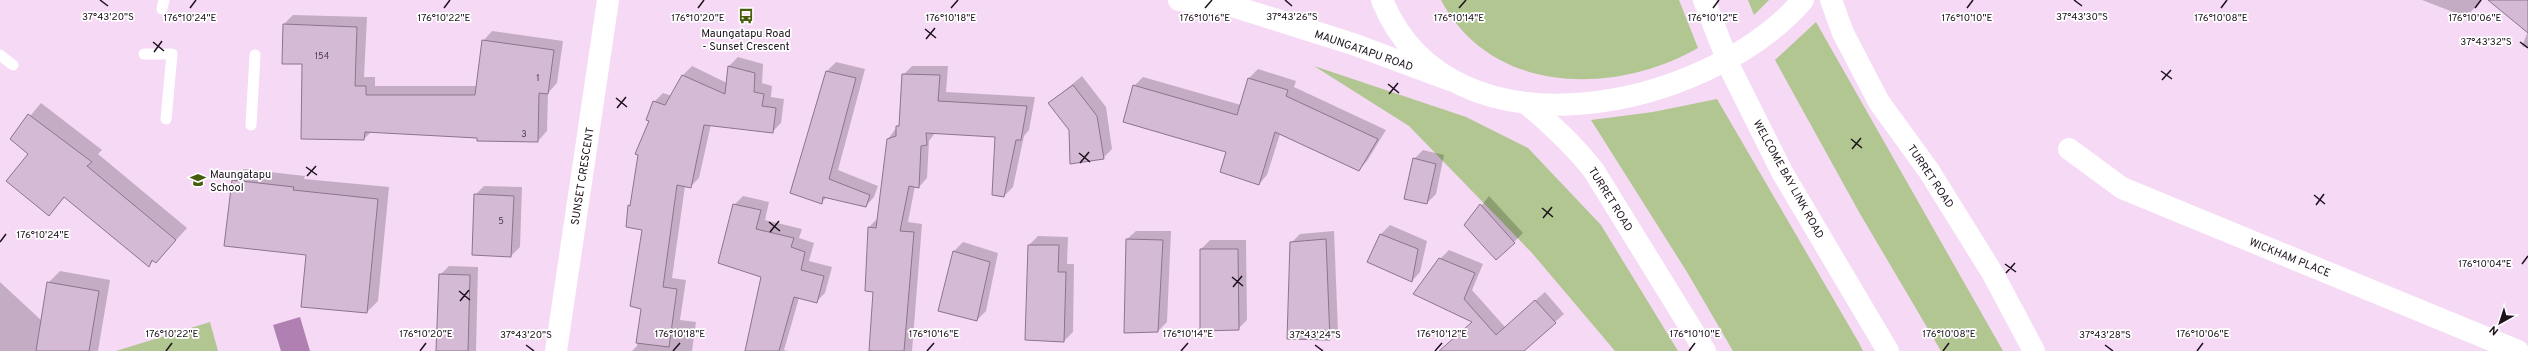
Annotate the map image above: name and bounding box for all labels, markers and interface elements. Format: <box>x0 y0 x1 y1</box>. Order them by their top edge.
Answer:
bus stop icon: Maungatapu Road - Sunset Crescent <box>737 7 755 25</box>
text: 37°43'20"S <box>82 11 134 24</box>
text: 37°43'26"S <box>1266 11 1318 24</box>
text: 37°43'30"S <box>2056 11 2108 24</box>
text: 176°10'24"E <box>163 12 217 25</box>
text: 176°10'22"E <box>417 12 471 25</box>
text: 176°10'20"E <box>671 12 725 25</box>
text: 176°10'18"E <box>926 12 976 25</box>
text: 176°10'16"E <box>1180 12 1230 25</box>
text: 176°10'14"E <box>1434 12 1484 25</box>
text: 176°10'12"E <box>1688 12 1738 25</box>
text: 176°10'10"E <box>1942 12 1992 25</box>
text: 176°10'08"E <box>2194 12 2248 25</box>
text: 176°10'06"E <box>2448 12 2502 25</box>
place label: Maungatapu Road - Sunset Crescent <box>701 27 791 54</box>
street label: MAUNGATAPU ROAD <box>1312 27 1415 74</box>
text: 37°43'32"S <box>2460 36 2512 49</box>
house number: 154 <box>315 51 330 62</box>
house number: 1 <box>536 73 540 84</box>
street label: WELCOME BAY LINK ROAD <box>1750 118 1827 241</box>
street label: SUNSET CRESCENT <box>568 126 598 226</box>
house number: 3 <box>521 129 527 140</box>
street label: TURRET ROAD <box>1904 142 1956 211</box>
street label: TURRET ROAD <box>1585 165 1636 234</box>
place label: Maungatapu School <box>210 168 271 195</box>
school or university icon: Maungatapu School <box>189 171 207 189</box>
house number: 5 <box>498 216 504 227</box>
text: 176°10'24"E <box>16 229 70 242</box>
street label: WICKHAM PLACE <box>2247 235 2332 281</box>
text: 176°10'04"E <box>2458 258 2512 271</box>
north arrow <box>2480 303 2520 343</box>
text: N <box>2487 322 2502 338</box>
text: 176°10'22"E <box>145 328 199 341</box>
text: 176°10'20"E <box>399 328 453 341</box>
text: 176°10'18"E <box>655 328 705 341</box>
text: 176°10'16"E <box>909 328 959 341</box>
text: 176°10'14"E <box>1163 328 1213 341</box>
text: 176°10'12"E <box>1417 328 1467 341</box>
text: 176°10'10"E <box>1670 328 1720 341</box>
text: 176°10'08"E <box>1922 328 1976 341</box>
text: 176°10'06"E <box>2176 328 2230 341</box>
text: 37°43'20"S <box>500 329 552 342</box>
text: 37°43'24"S <box>1289 329 1341 342</box>
text: 37°43'28"S <box>2079 329 2131 342</box>

